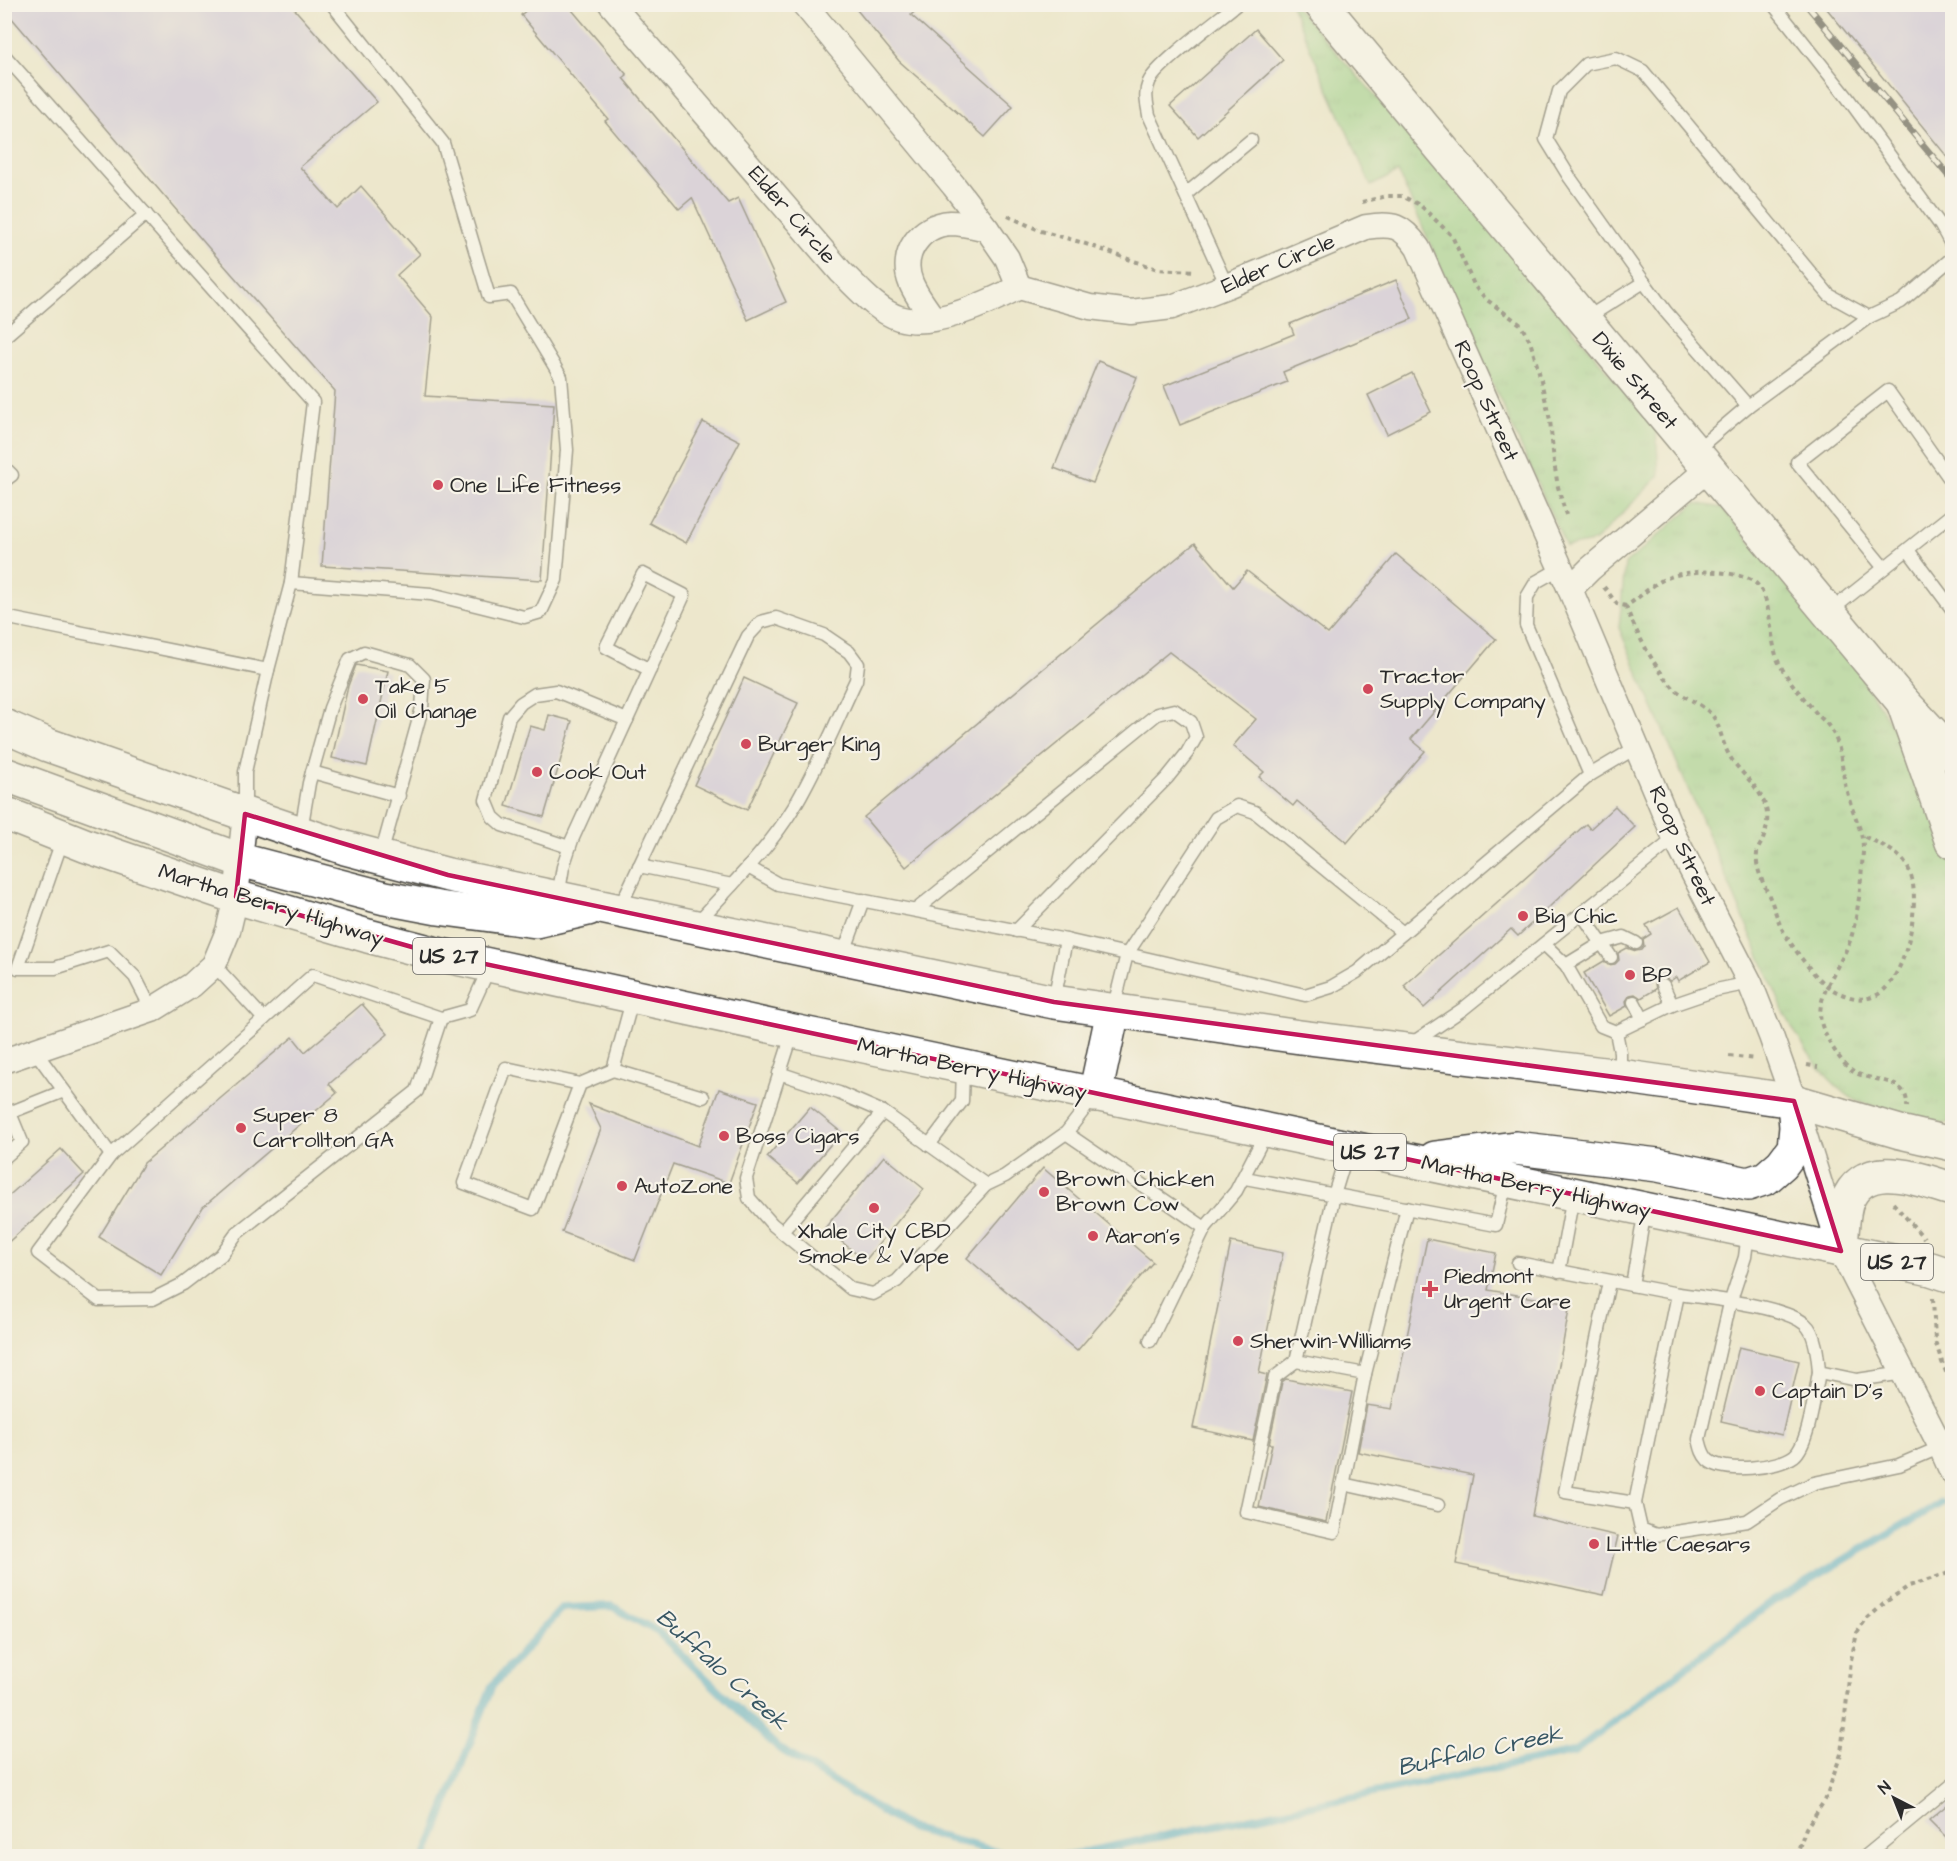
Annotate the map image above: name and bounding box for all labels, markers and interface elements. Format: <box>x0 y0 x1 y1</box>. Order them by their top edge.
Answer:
street label: Elder Circle <box>741 159 843 271</box>
street label: Elder Circle <box>1216 226 1340 302</box>
street label: Dixie Street <box>1585 325 1685 437</box>
street label: Roop Street <box>1446 336 1527 466</box>
place label: One Life Fitness <box>450 470 621 501</box>
marker: One Life Fitness <box>431 478 445 492</box>
place label: Tractor Supply Company <box>1380 661 1546 718</box>
place label: Take 5 Oil Change <box>375 671 477 728</box>
marker: Tractor Supply Company <box>1361 682 1375 696</box>
marker: Take 5 Oil Change <box>356 692 370 706</box>
place label: Burger King <box>758 729 880 761</box>
marker: Burger King <box>739 737 753 751</box>
place label: Cook Out <box>549 757 647 788</box>
marker: Cook Out <box>530 765 544 779</box>
street label: Roop Street <box>1641 781 1723 911</box>
street label: Martha Berry Highway <box>154 856 387 955</box>
place label: Big Chic <box>1535 901 1618 933</box>
marker: Big Chic <box>1516 909 1530 923</box>
road number: US 27 <box>413 938 485 974</box>
place label: BP <box>1642 960 1672 991</box>
marker: BP <box>1623 968 1637 982</box>
street label: Martha Berry Highway <box>854 1030 1090 1109</box>
place label: Super 8 Carrollton GA <box>253 1100 394 1156</box>
marker: Super 8 Carrollton GA <box>234 1121 248 1135</box>
place label: Boss Cigars <box>736 1121 860 1153</box>
marker: Boss Cigars <box>717 1129 731 1143</box>
road number: US 27 <box>1334 1134 1406 1170</box>
street label: Martha Berry Highway <box>1418 1148 1654 1227</box>
place label: Brown Chicken Brown Cow <box>1056 1164 1214 1220</box>
place label: AutoZone <box>634 1171 733 1202</box>
marker: AutoZone <box>615 1179 629 1193</box>
marker: Brown Chicken Brown Cow <box>1037 1185 1051 1199</box>
marker: Xhale City CBD Smoke & Vape <box>867 1201 881 1215</box>
place label: Xhale City CBD Smoke & Vape <box>797 1216 951 1272</box>
place label: Aaron's <box>1105 1221 1180 1252</box>
marker: Aaron's <box>1086 1229 1100 1243</box>
road number: US 27 <box>1861 1244 1933 1280</box>
place label: Piedmont Urgent Care <box>1444 1261 1571 1318</box>
marker: Piedmont Urgent Care <box>1421 1280 1439 1298</box>
place label: Sherwin-Williams <box>1250 1326 1412 1357</box>
marker: Sherwin-Williams <box>1231 1334 1245 1348</box>
place label: Captain D's <box>1772 1376 1883 1407</box>
marker: Captain D's <box>1753 1384 1767 1398</box>
place label: Little Caesars <box>1606 1529 1751 1560</box>
marker: Little Caesars <box>1587 1537 1601 1551</box>
water label: Buffalo Creek <box>648 1601 797 1740</box>
water label: Buffalo Creek <box>1394 1717 1567 1785</box>
north arrow <box>1864 1768 1924 1828</box>
text: N <box>1874 1776 1896 1799</box>

